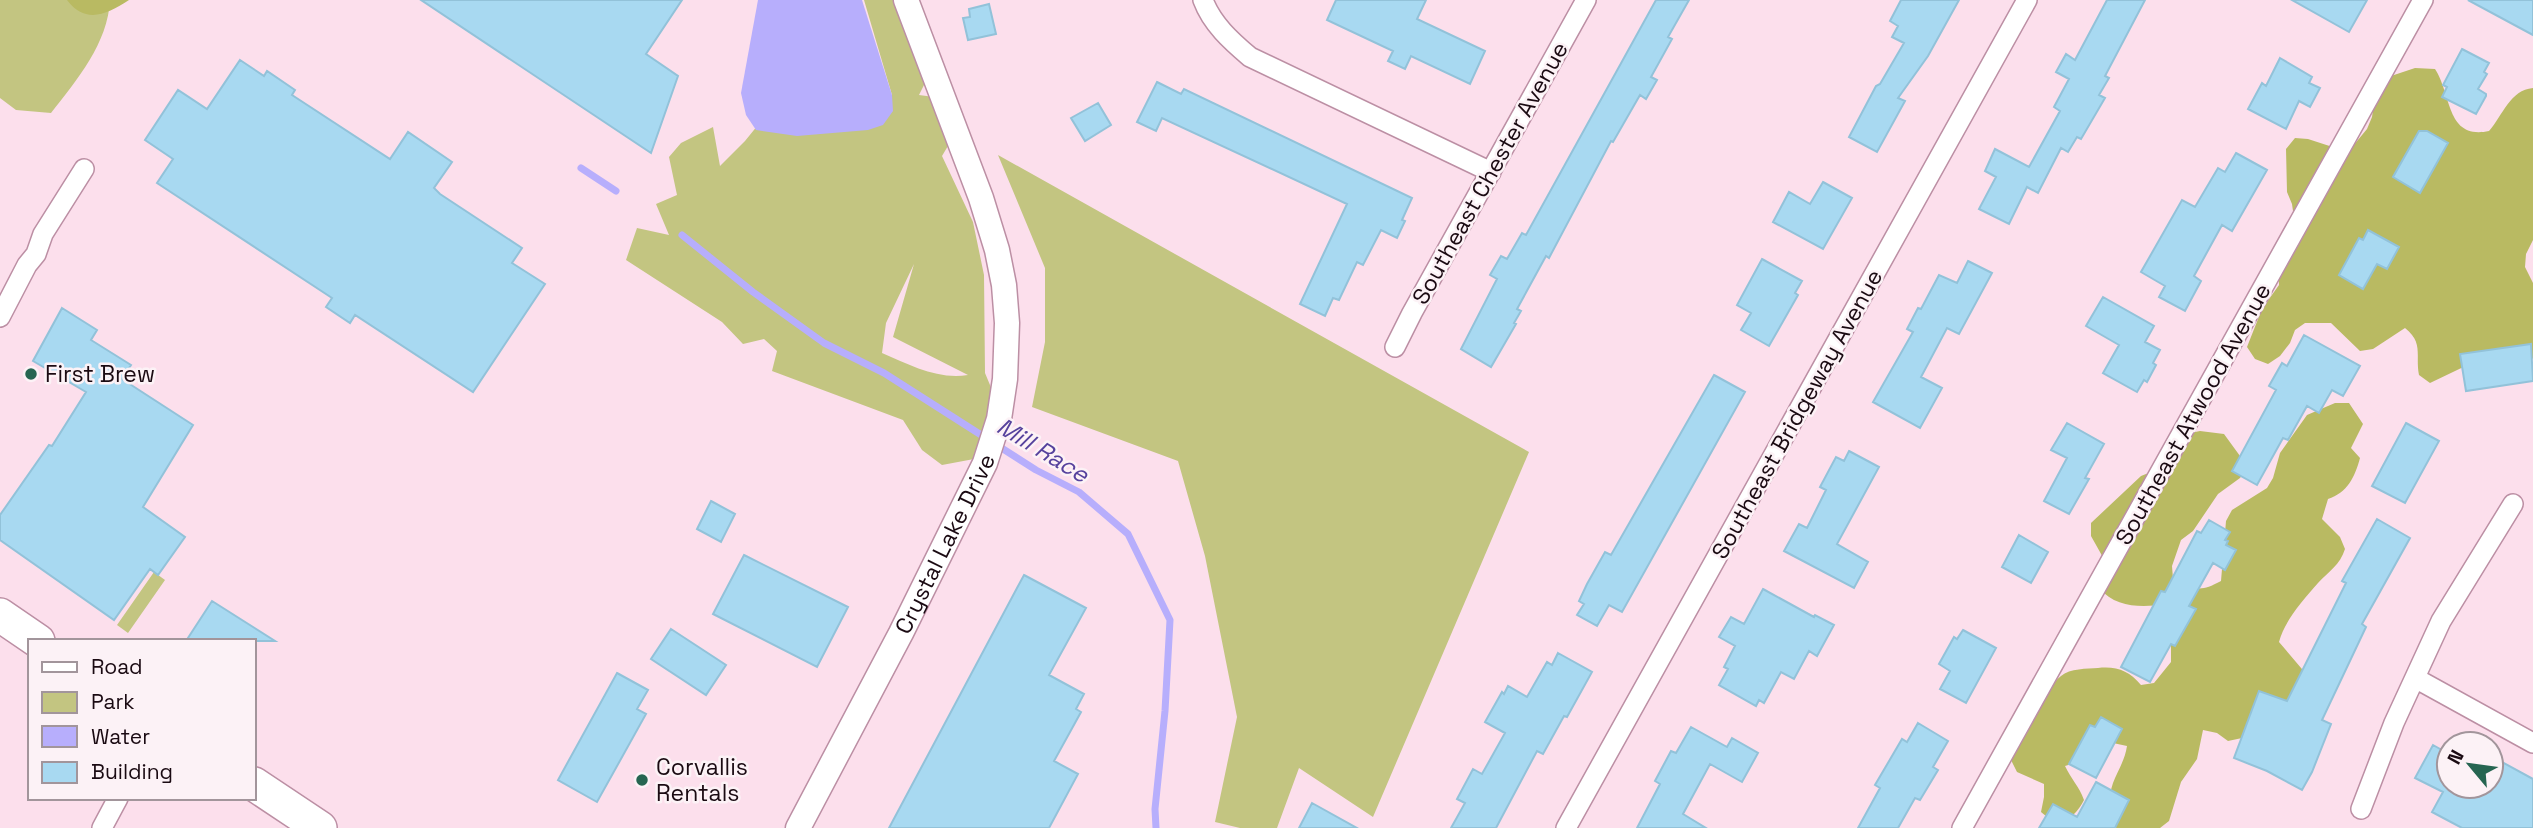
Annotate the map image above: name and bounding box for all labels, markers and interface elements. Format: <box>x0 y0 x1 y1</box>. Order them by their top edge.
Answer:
street label: Southeast Chester Avenue <box>1405 36 1575 310</box>
street label: Southeast Bridgeway Avenue <box>1705 264 1889 564</box>
street label: Southeast Atwood Avenue <box>2108 278 2278 550</box>
place label: First Brew <box>45 359 155 389</box>
marker: First Brew <box>23 366 39 382</box>
water label: Mill Race <box>991 411 1095 490</box>
street label: Crystal Lake Drive <box>888 451 1002 639</box>
legend <box>28 639 256 800</box>
text: Road <box>91 653 143 680</box>
text: Park <box>91 688 135 715</box>
text: Water <box>91 723 150 750</box>
north arrow <box>2435 730 2505 800</box>
text: N <box>2442 745 2470 769</box>
place label: Corvallis Rentals <box>656 752 748 808</box>
text: Building <box>91 758 173 785</box>
marker: Corvallis Rentals <box>634 772 650 788</box>

